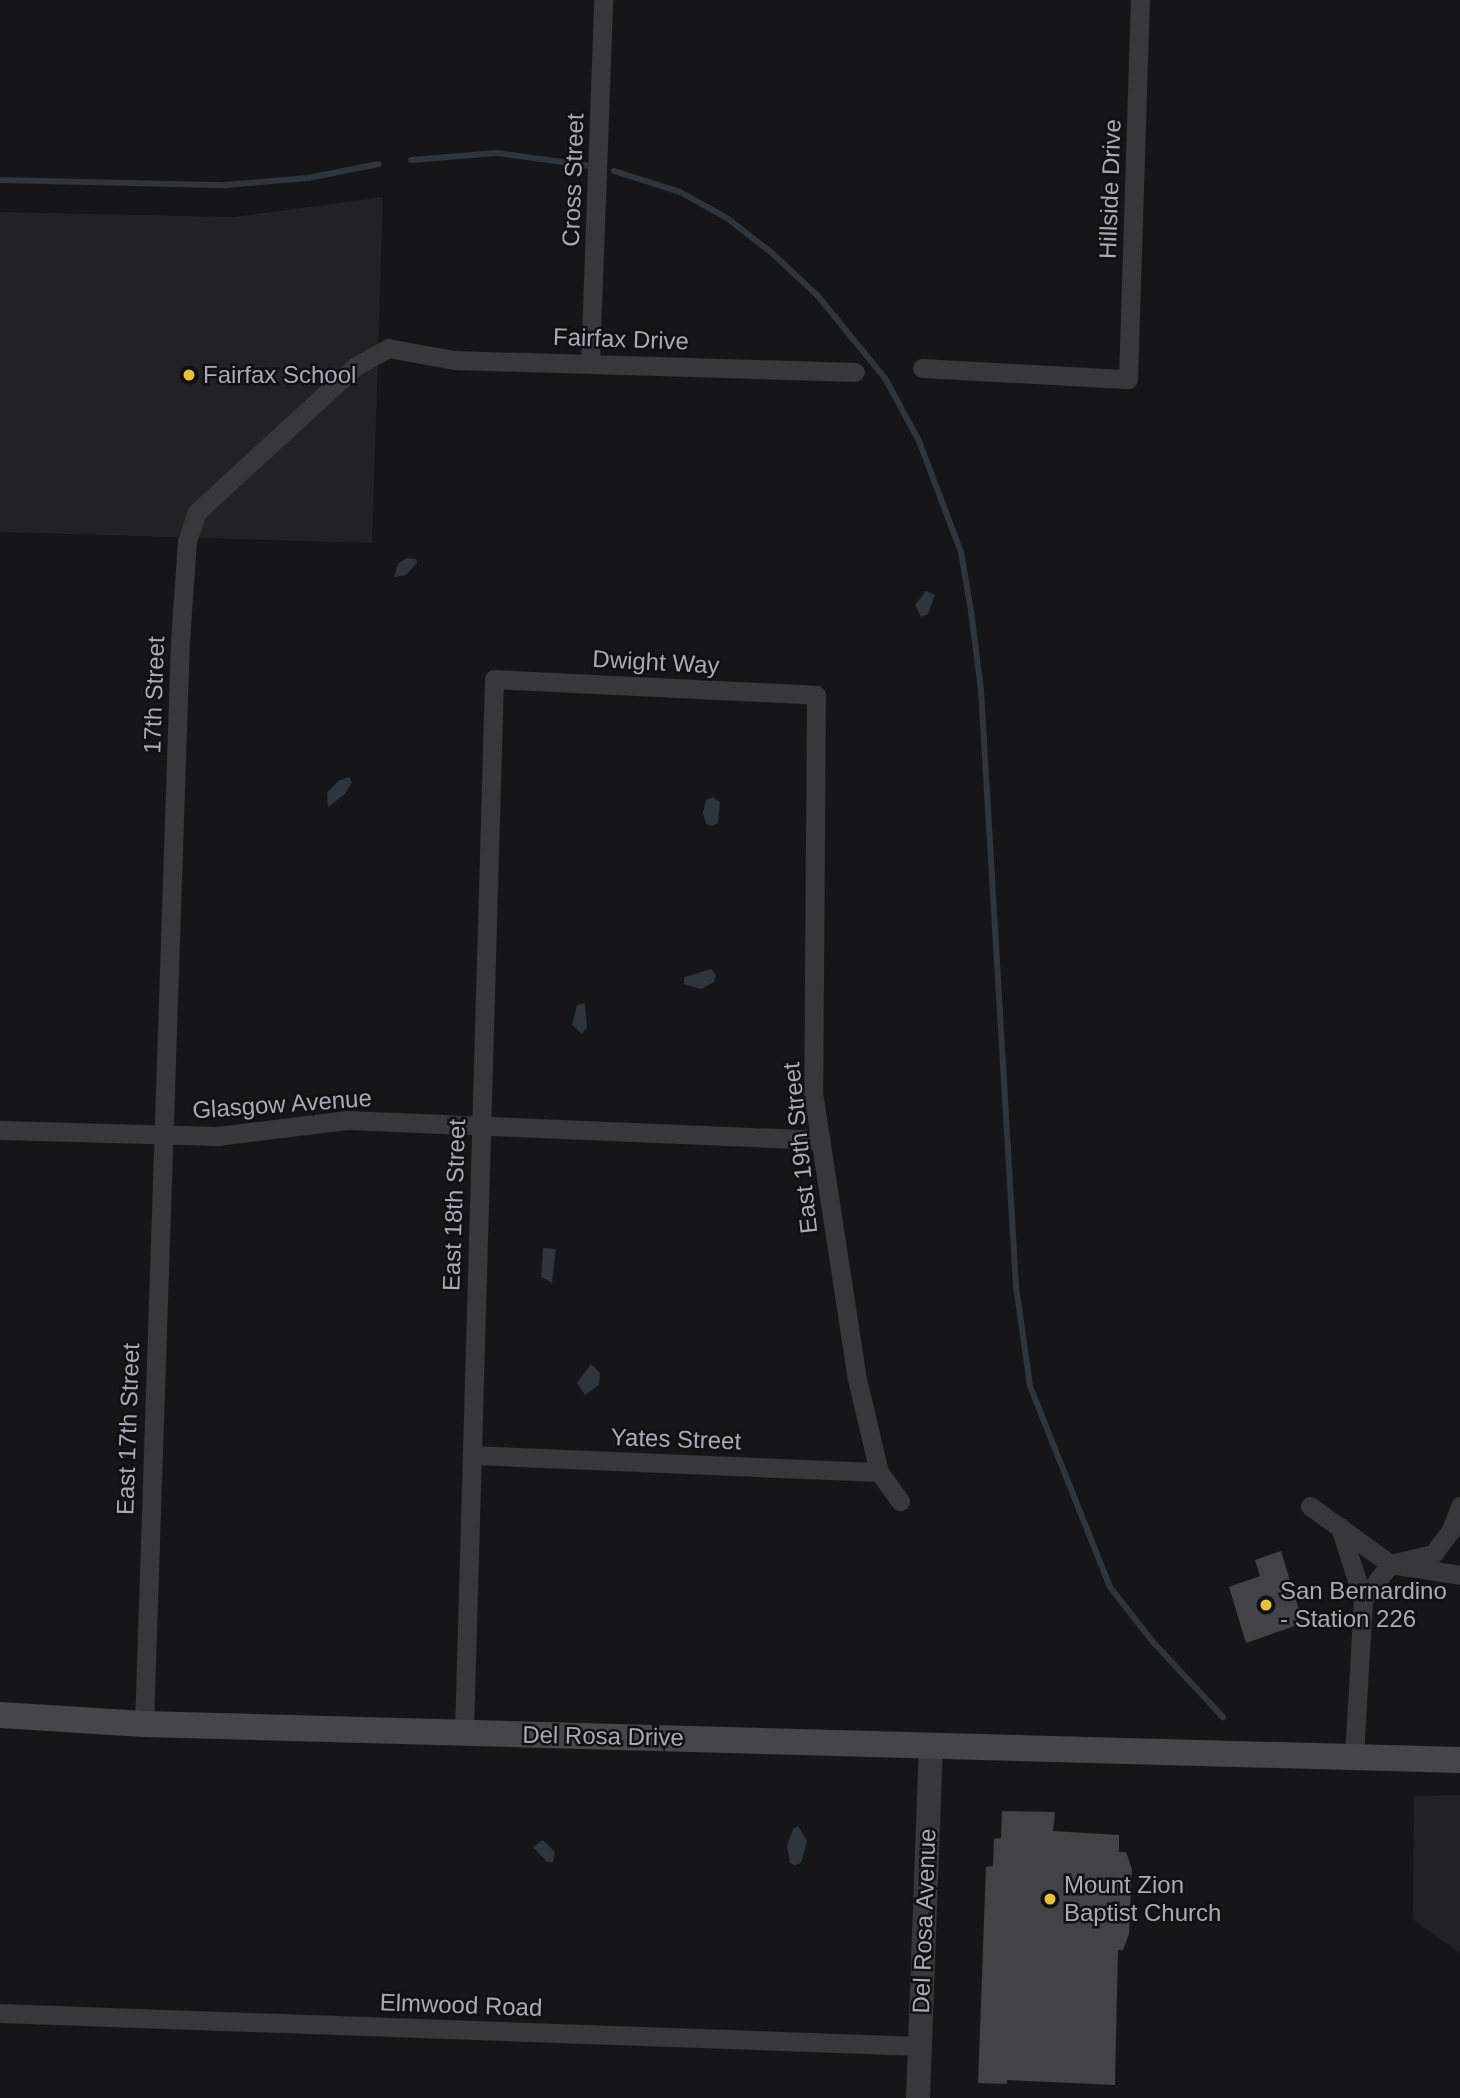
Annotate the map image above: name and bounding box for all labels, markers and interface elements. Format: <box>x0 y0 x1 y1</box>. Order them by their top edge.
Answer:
street label: Cross Street <box>556 113 590 247</box>
street label: Hillside Drive <box>1093 119 1127 259</box>
street label: Fairfax Drive <box>553 322 689 356</box>
place label: Fairfax School <box>203 361 356 389</box>
marker: Fairfax School <box>181 367 197 383</box>
street label: 17th Street <box>138 636 170 754</box>
street label: Dwight Way <box>592 644 720 680</box>
street label: East 19th Street <box>777 1061 823 1235</box>
street label: Glasgow Avenue <box>191 1083 373 1125</box>
street label: East 18th Street <box>437 1118 471 1292</box>
street label: East 17th Street <box>111 1342 145 1516</box>
street label: Yates Street <box>610 1422 742 1456</box>
place label: San Bernardino - Station 226 <box>1280 1577 1447 1633</box>
marker: San Bernardino - Station 226 <box>1258 1597 1274 1613</box>
street label: Del Rosa Drive <box>522 1720 684 1752</box>
street label: Del Rosa Avenue <box>906 1827 942 2015</box>
place label: Mount Zion Baptist Church <box>1064 1871 1221 1927</box>
marker: Mount Zion Baptist Church <box>1042 1891 1058 1907</box>
street label: Elmwood Road <box>379 1988 543 2022</box>

